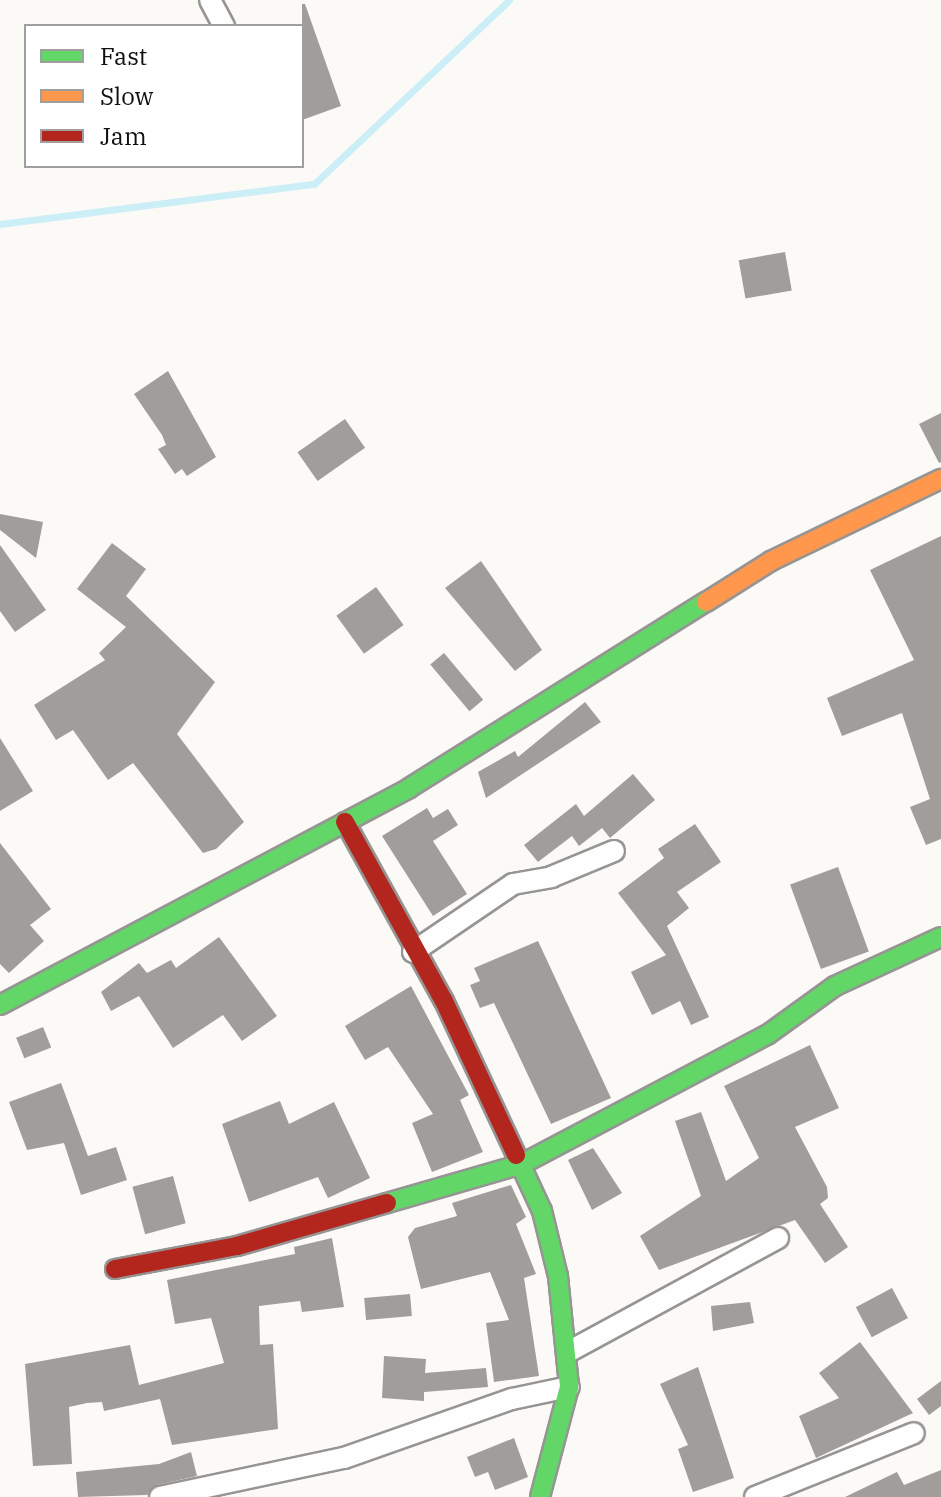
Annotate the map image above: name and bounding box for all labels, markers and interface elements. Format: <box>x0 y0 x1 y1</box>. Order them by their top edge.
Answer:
legend <box>24 24 304 168</box>
text: Fast <box>100 40 147 72</box>
text: Slow <box>100 80 153 112</box>
text: Jam <box>100 120 147 152</box>

